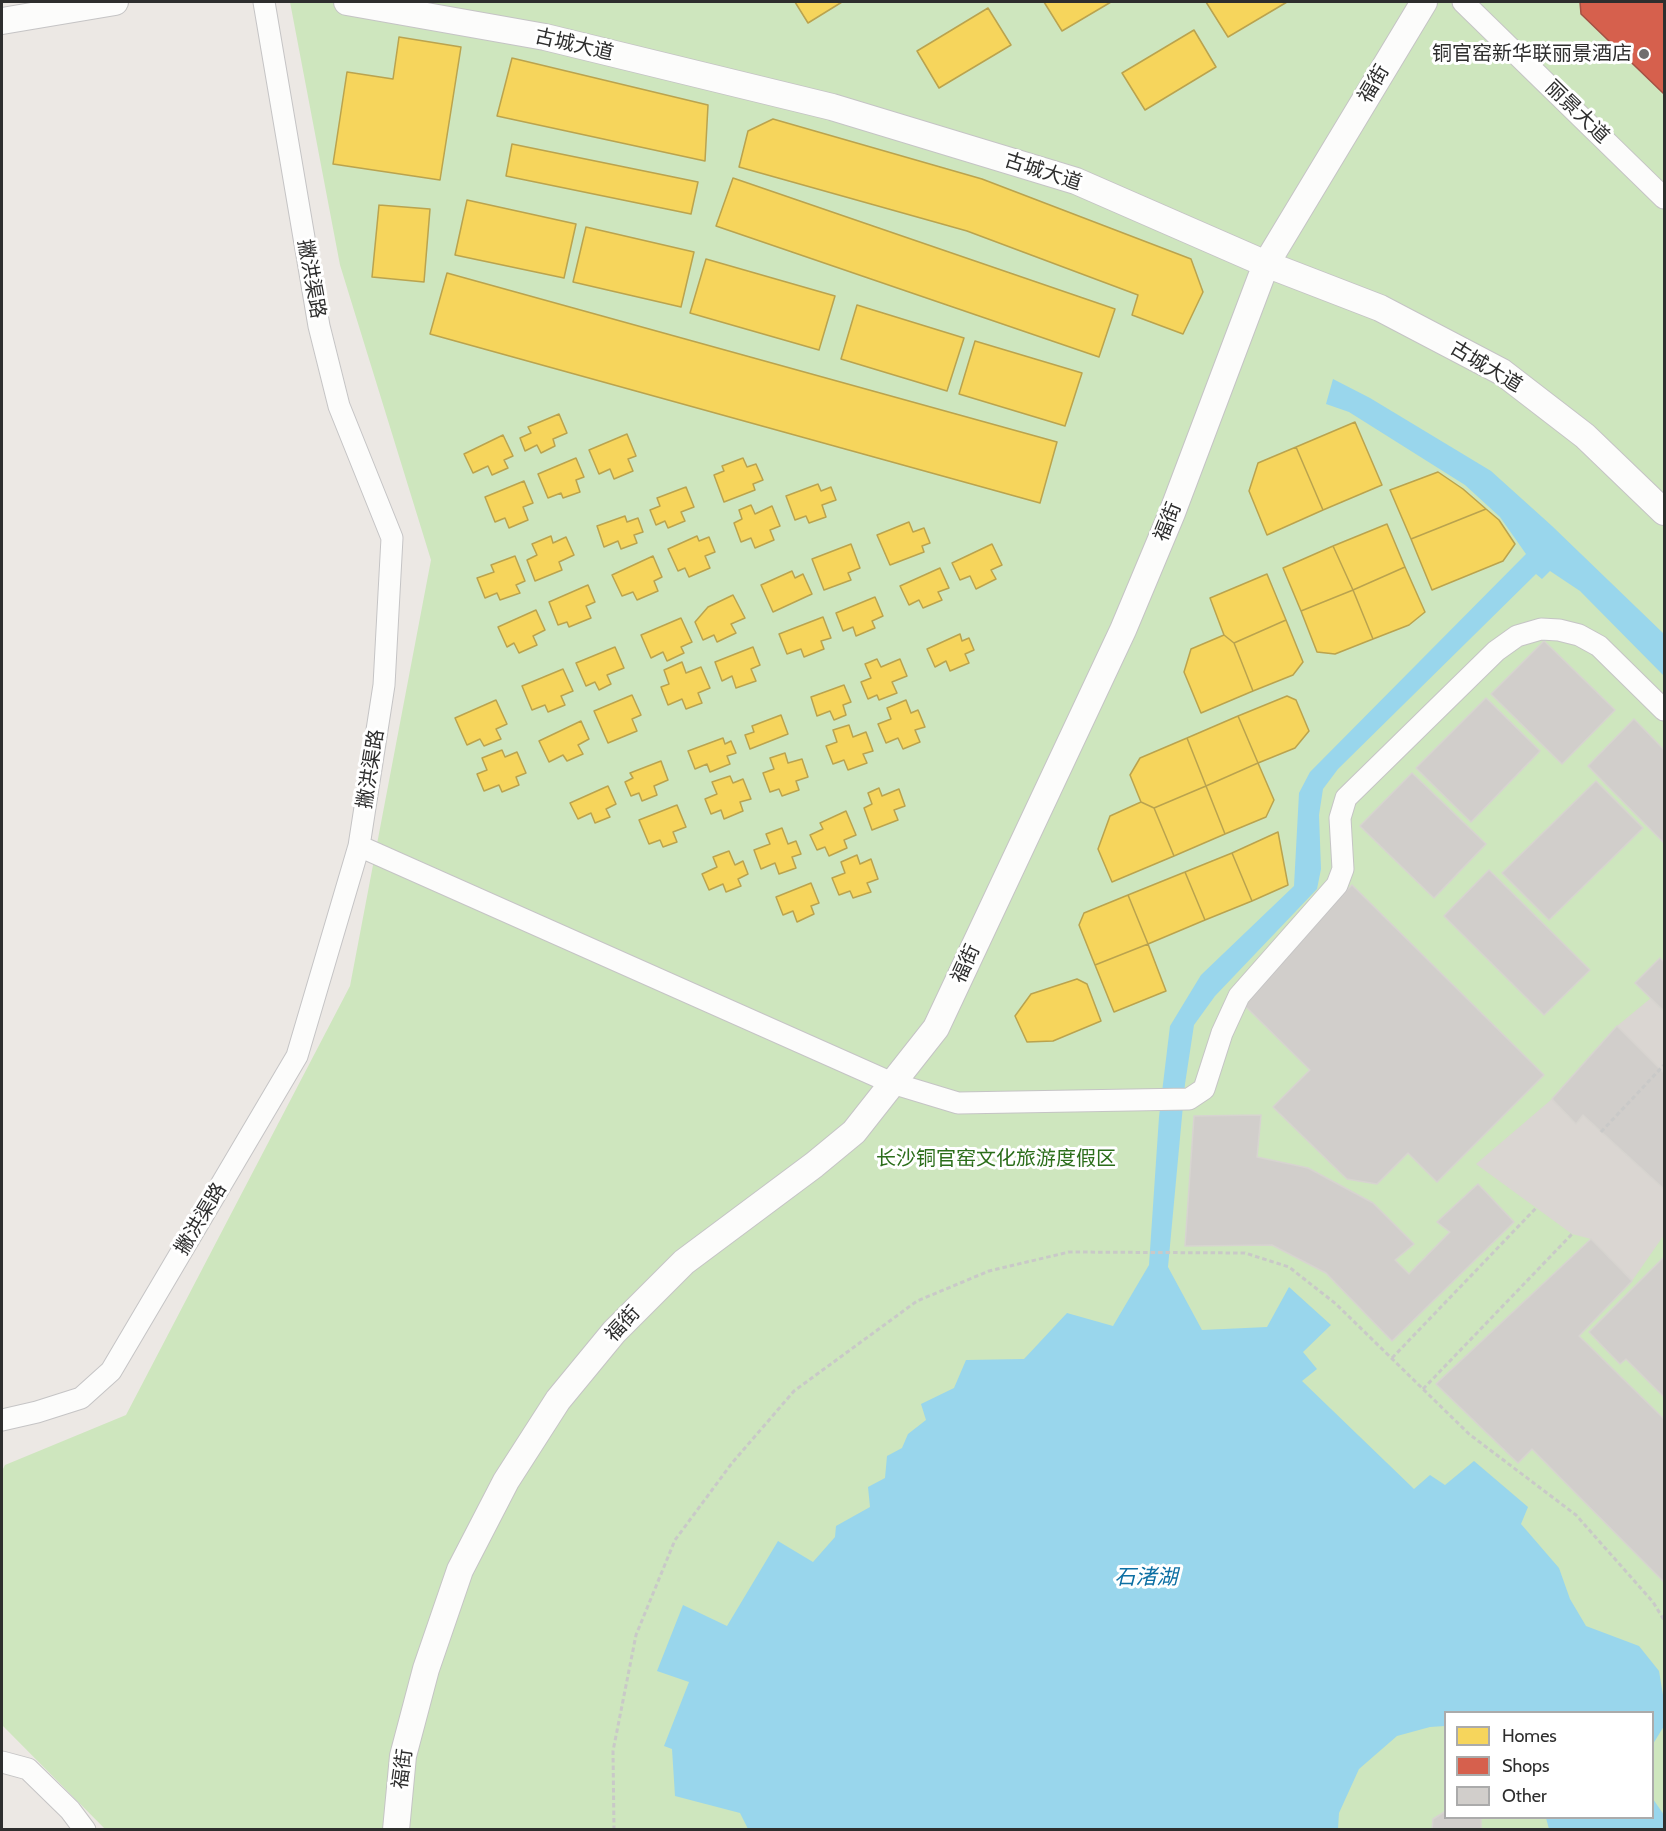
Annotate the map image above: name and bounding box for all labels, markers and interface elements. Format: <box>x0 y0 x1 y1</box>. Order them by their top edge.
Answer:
street label: 古城大道 <box>532 24 616 66</box>
place label: 铜官窑新华联丽景酒店 <box>1432 42 1632 66</box>
marker: 铜官窑新华联丽景酒店 <box>1637 47 1651 61</box>
street label: 福街 <box>1353 61 1395 107</box>
street label: 丽景大道 <box>1540 76 1614 148</box>
street label: 古城大道 <box>1001 148 1085 196</box>
street label: 撇洪渠路 <box>292 238 330 320</box>
street label: 古城大道 <box>1446 336 1526 398</box>
street label: 福街 <box>1149 499 1187 545</box>
street label: 撇洪渠路 <box>353 728 389 810</box>
street label: 福街 <box>947 941 985 987</box>
park label: 长沙铜官窑文化旅游度假区 <box>876 1147 1116 1171</box>
street label: 撇洪渠路 <box>170 1179 232 1259</box>
street label: 福街 <box>601 1301 645 1347</box>
water label: 石渚湖 <box>1115 1565 1177 1591</box>
legend <box>1444 1711 1654 1819</box>
text: Homes <box>1502 1725 1557 1747</box>
street label: 福街 <box>388 1748 418 1790</box>
text: Shops <box>1502 1755 1550 1777</box>
text: Other <box>1502 1785 1547 1807</box>

